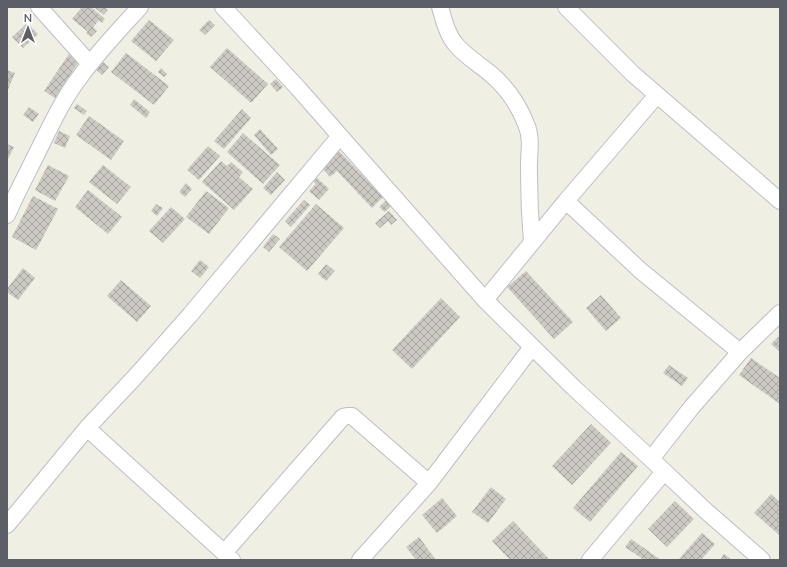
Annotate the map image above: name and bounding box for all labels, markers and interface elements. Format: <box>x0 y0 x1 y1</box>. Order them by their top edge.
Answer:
north arrow <box>8 8 48 48</box>
text: N <box>24 11 32 25</box>

